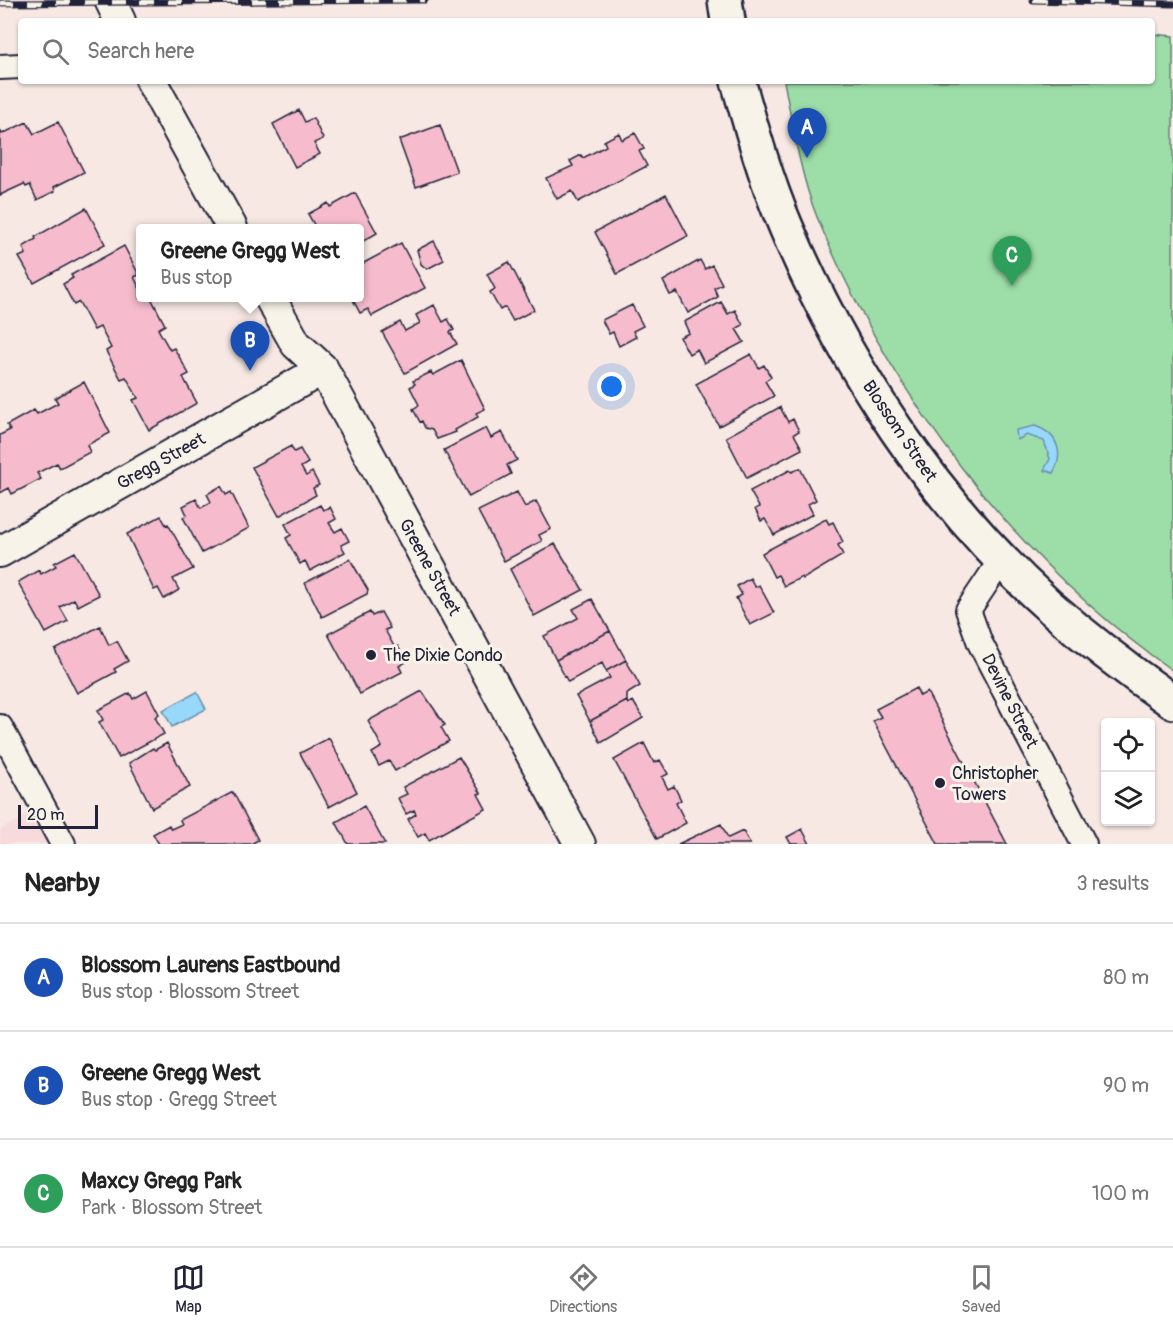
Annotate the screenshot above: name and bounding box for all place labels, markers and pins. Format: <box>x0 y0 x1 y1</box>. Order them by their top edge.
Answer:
pin: A <box>788 108 826 158</box>
pin: C <box>992 236 1032 286</box>
pin: B <box>230 322 270 371</box>
place label: The Dixie Condo <box>383 644 503 667</box>
marker: The Dixie Condo <box>364 648 378 662</box>
place label: Christopher Towers <box>952 762 1039 806</box>
marker: Christopher Towers <box>933 776 947 790</box>

